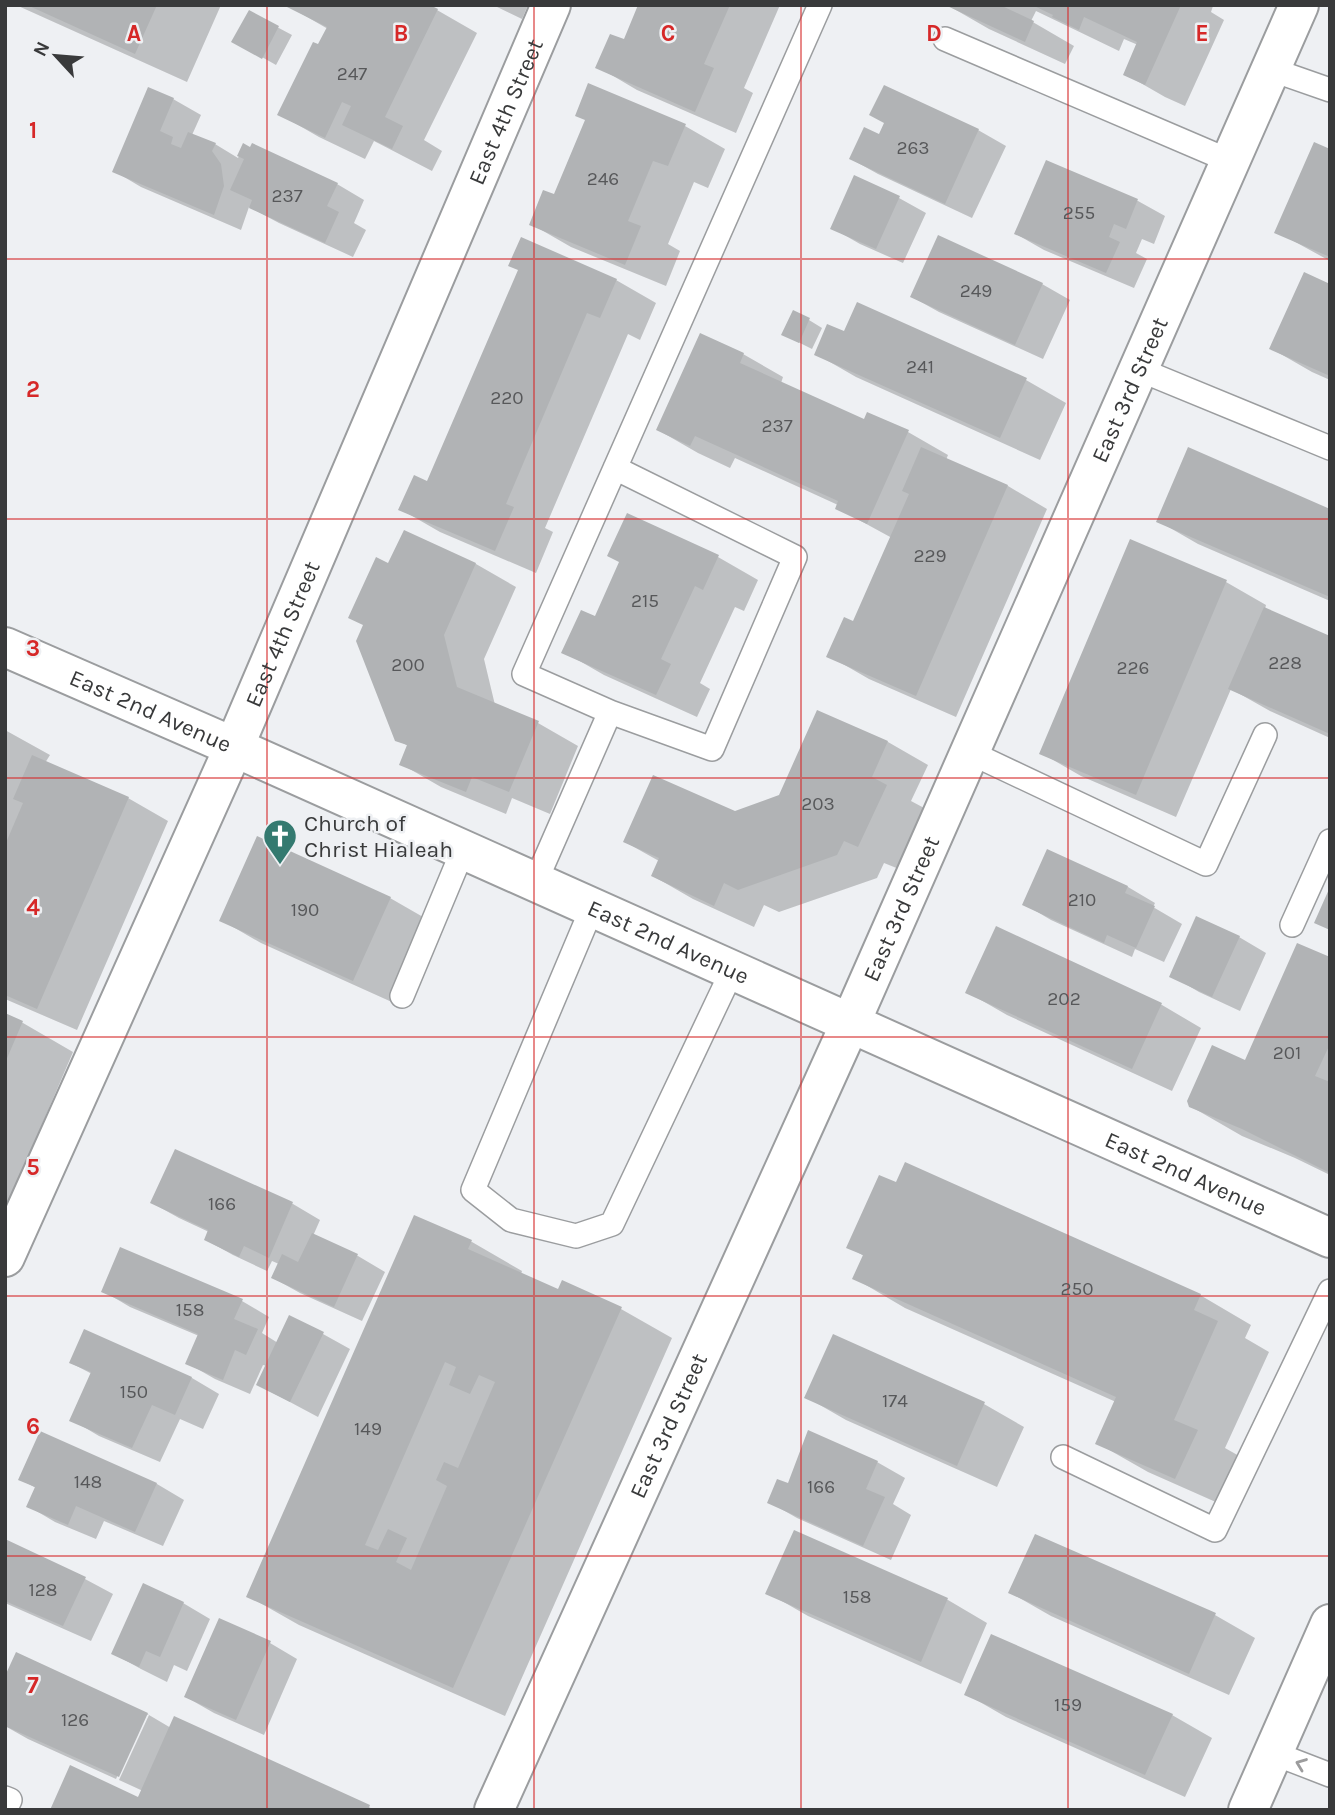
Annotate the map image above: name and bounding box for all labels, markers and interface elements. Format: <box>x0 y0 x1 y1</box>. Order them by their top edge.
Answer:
text: A <box>127 20 141 47</box>
text: B <box>394 20 408 47</box>
text: C <box>661 20 675 47</box>
text: D <box>926 20 942 47</box>
text: E <box>1195 20 1209 47</box>
north arrow <box>21 21 91 91</box>
street label: East 4th Street <box>463 35 549 189</box>
text: N <box>29 38 54 60</box>
house number: 247 <box>337 63 367 85</box>
text: 1 <box>29 117 37 144</box>
house number: 263 <box>896 137 930 159</box>
house number: 246 <box>587 168 619 190</box>
house number: 237 <box>271 185 303 207</box>
house number: 255 <box>1063 202 1095 224</box>
house number: 249 <box>960 280 992 302</box>
street label: East 3rd Street <box>1086 313 1174 467</box>
house number: 241 <box>906 356 934 378</box>
text: 2 <box>26 376 40 403</box>
house number: 220 <box>490 387 524 409</box>
house number: 237 <box>761 415 793 437</box>
house number: 229 <box>913 545 947 567</box>
street label: East 4th Street <box>240 557 326 711</box>
house number: 215 <box>631 590 659 612</box>
text: 3 <box>26 635 40 662</box>
house number: 228 <box>1268 652 1302 674</box>
house number: 200 <box>391 654 425 676</box>
house number: 226 <box>1117 657 1149 679</box>
street label: East 2nd Avenue <box>65 664 236 758</box>
house number: 203 <box>801 793 835 815</box>
place label: Church of Christ Hialeah <box>304 810 453 863</box>
church icon: Church of Christ Hialeah <box>261 817 299 866</box>
street label: East 3rd Street <box>858 832 945 986</box>
house number: 210 <box>1068 889 1096 911</box>
text: 4 <box>26 894 40 921</box>
street label: East 2nd Avenue <box>583 894 753 990</box>
house number: 190 <box>291 899 319 921</box>
house number: 202 <box>1047 988 1081 1010</box>
house number: 201 <box>1273 1042 1301 1064</box>
street label: East 2nd Avenue <box>1101 1126 1271 1222</box>
text: 5 <box>26 1154 40 1181</box>
house number: 166 <box>208 1193 236 1215</box>
house number: 250 <box>1060 1278 1094 1300</box>
house number: 158 <box>176 1299 204 1321</box>
street label: East 3rd Street <box>624 1349 713 1502</box>
house number: 150 <box>120 1381 148 1403</box>
house number: 174 <box>882 1390 908 1412</box>
text: 6 <box>26 1413 40 1440</box>
house number: 149 <box>354 1418 382 1440</box>
house number: 148 <box>74 1471 102 1493</box>
house number: 166 <box>807 1476 835 1498</box>
house number: 128 <box>29 1579 57 1601</box>
house number: 158 <box>843 1586 871 1608</box>
text: 7 <box>27 1672 39 1699</box>
house number: 159 <box>1054 1694 1082 1716</box>
house number: 126 <box>61 1709 89 1731</box>
one-way arrow <box>1296 1758 1308 1772</box>

